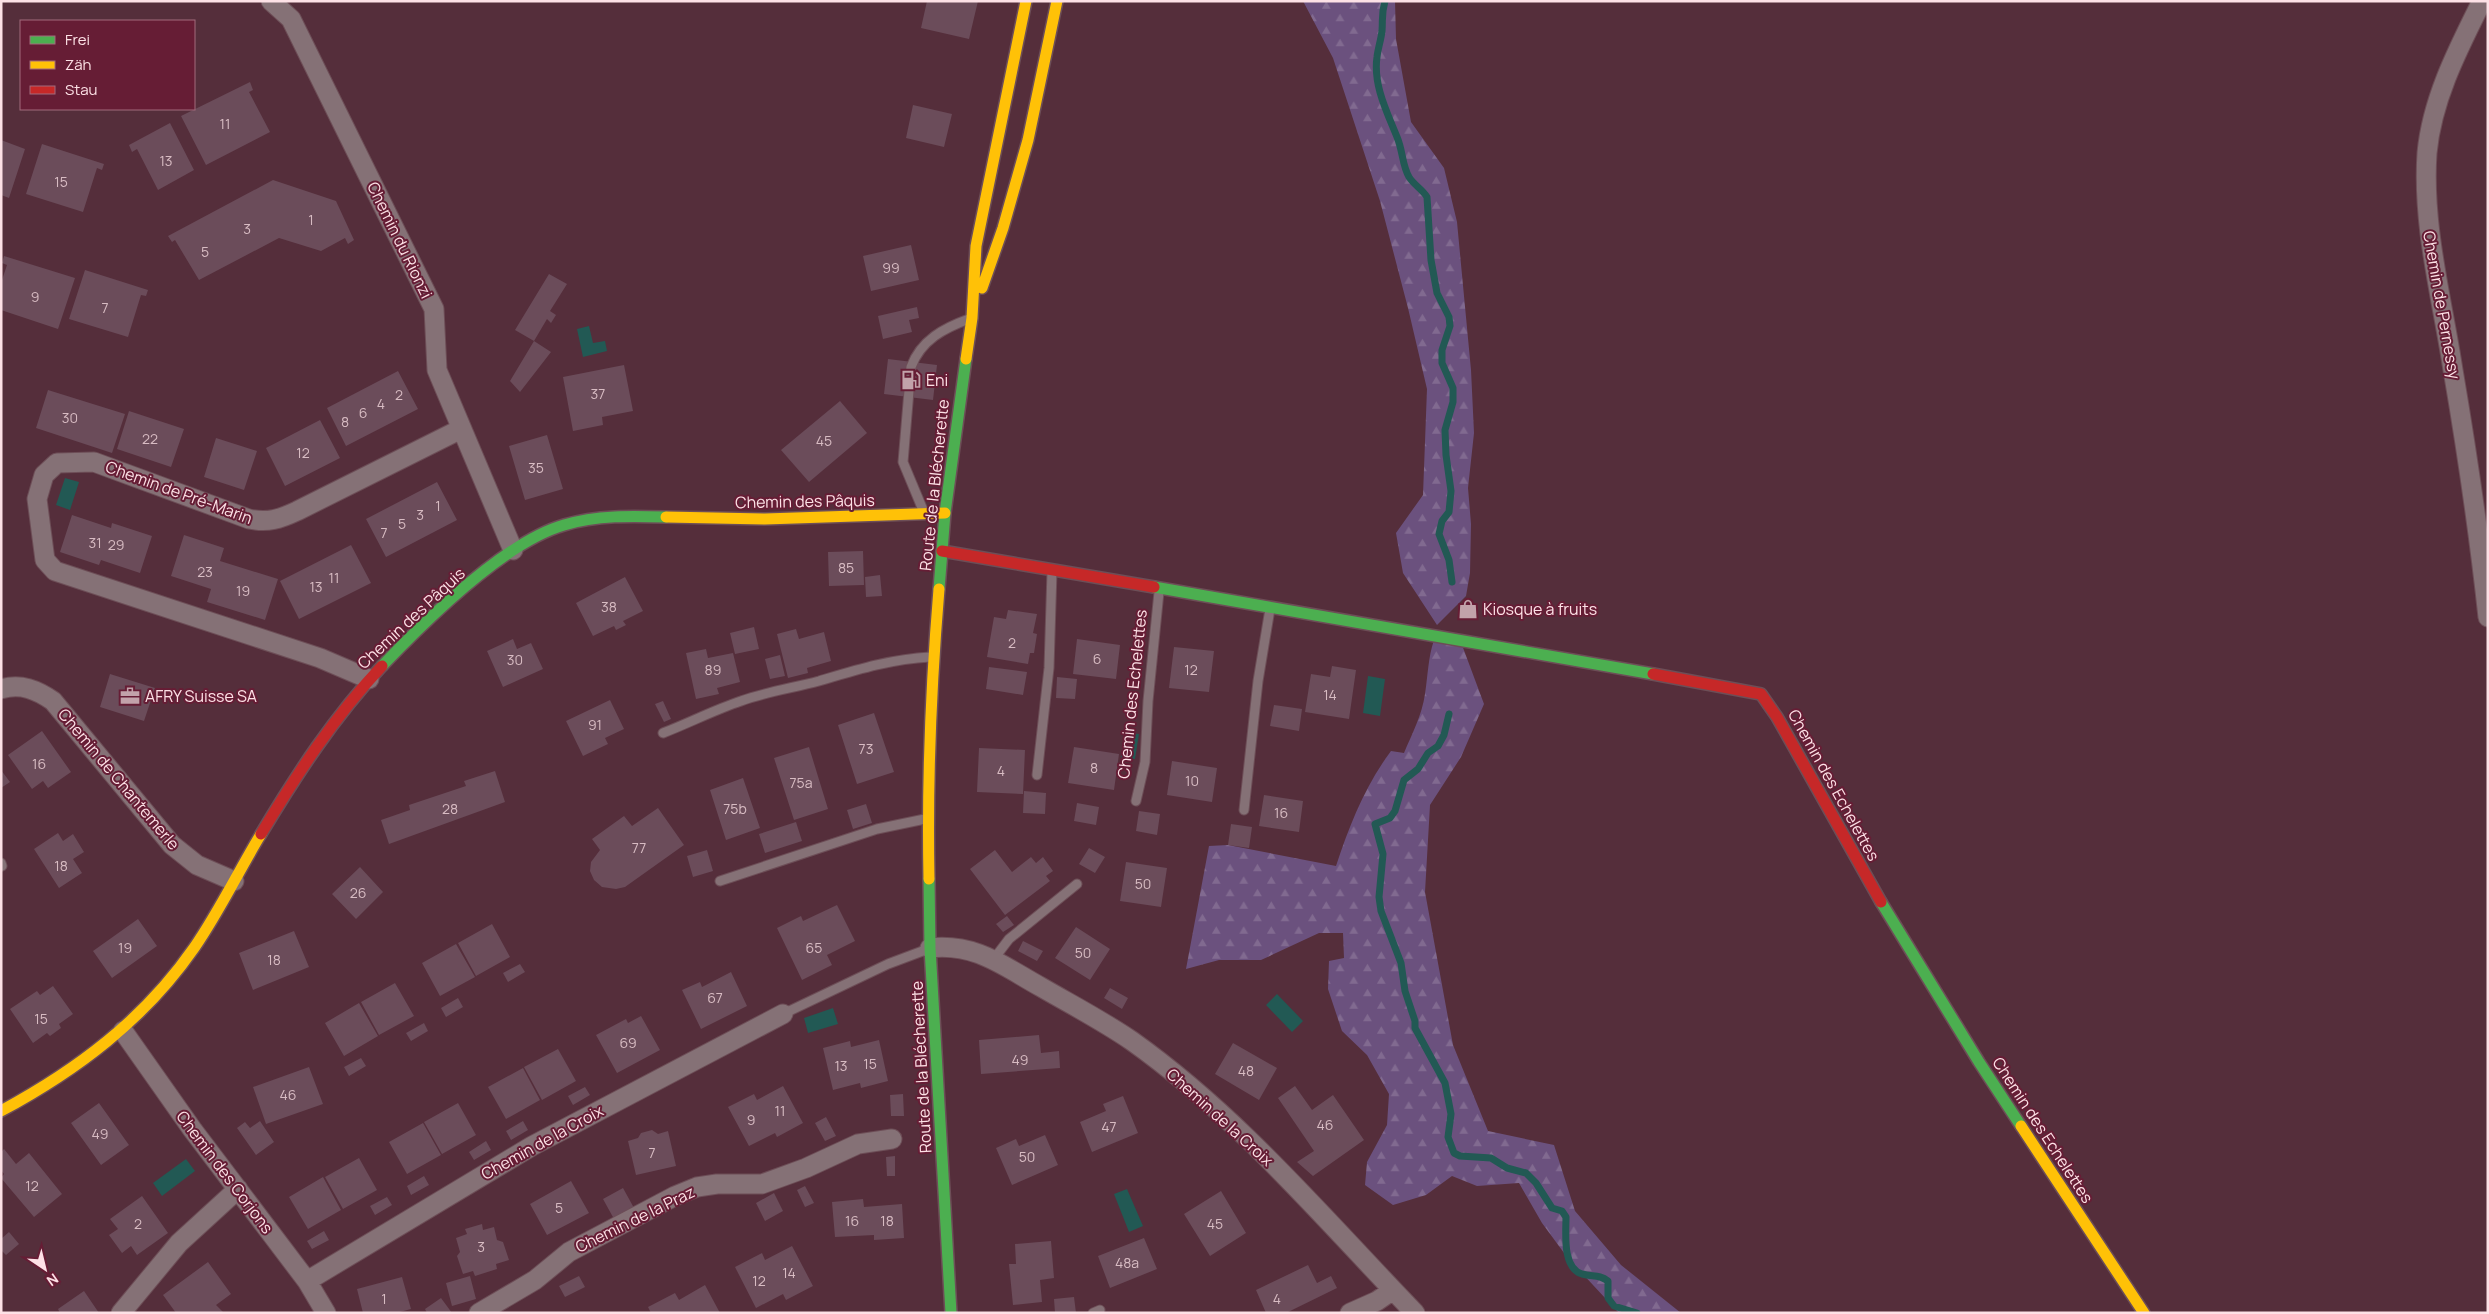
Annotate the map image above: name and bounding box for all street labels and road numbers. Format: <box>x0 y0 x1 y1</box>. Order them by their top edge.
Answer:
street label: Chemin du Rionzi <box>362 178 438 302</box>
street label: Chemin de Pernessy <box>2418 229 2466 382</box>
street label: Route de la Blécherette <box>914 398 954 572</box>
street label: Chemin de Pré-Marin <box>102 455 256 529</box>
street label: Chemin des Pâquis <box>735 489 875 513</box>
street label: Chemin des Pâquis <box>352 562 470 674</box>
street label: Chemin des Echelettes <box>1112 608 1152 780</box>
street label: Chemin de Chantemerle <box>53 704 185 854</box>
street label: Chemin des Echelettes <box>1783 705 1885 865</box>
street label: Route de la Blécherette <box>906 980 936 1154</box>
street label: Chemin des Echelettes <box>1987 1053 2099 1207</box>
street label: Chemin de la Croix <box>1162 1063 1279 1171</box>
street label: Chemin de la Croix <box>477 1099 608 1185</box>
street label: Chemin des Corjons <box>172 1106 278 1238</box>
street label: Chemin de la Praz <box>572 1181 698 1257</box>

